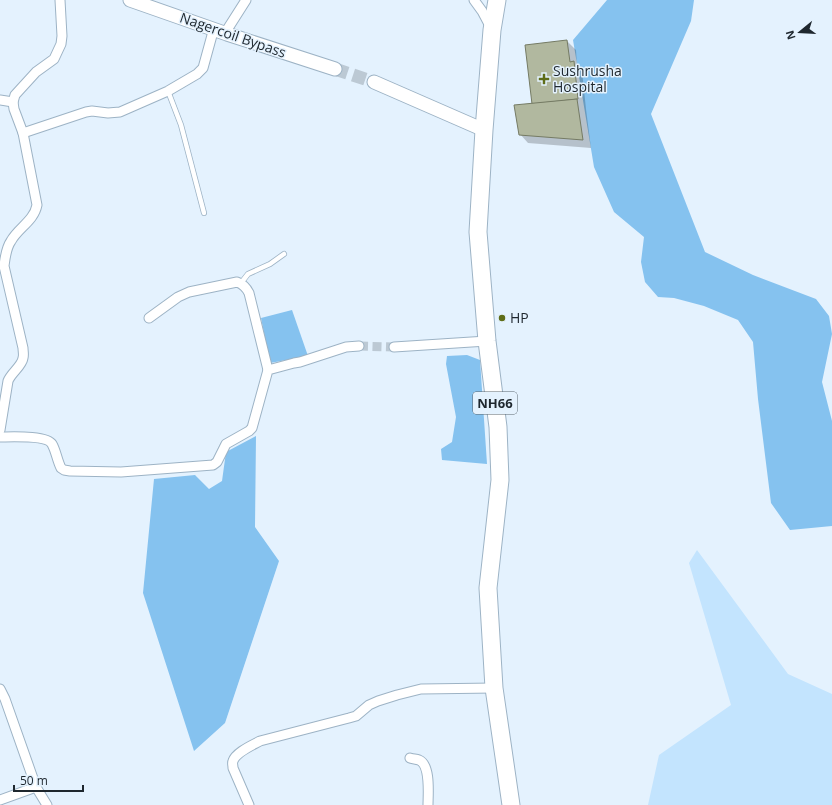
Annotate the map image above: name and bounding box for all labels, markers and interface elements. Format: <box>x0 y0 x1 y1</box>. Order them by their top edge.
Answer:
street label: Nagercoil Bypass <box>178 7 289 62</box>
north arrow <box>780 12 820 52</box>
text: N <box>781 29 799 42</box>
place label: Sushrusha Hospital <box>553 61 622 96</box>
marker: Sushrusha Hospital <box>538 73 550 85</box>
place label: HP <box>510 308 529 327</box>
marker: HP <box>497 313 507 323</box>
road number: NH66 <box>473 392 517 414</box>
scale bar <box>14 767 83 793</box>
text: 50 m <box>20 772 48 789</box>

